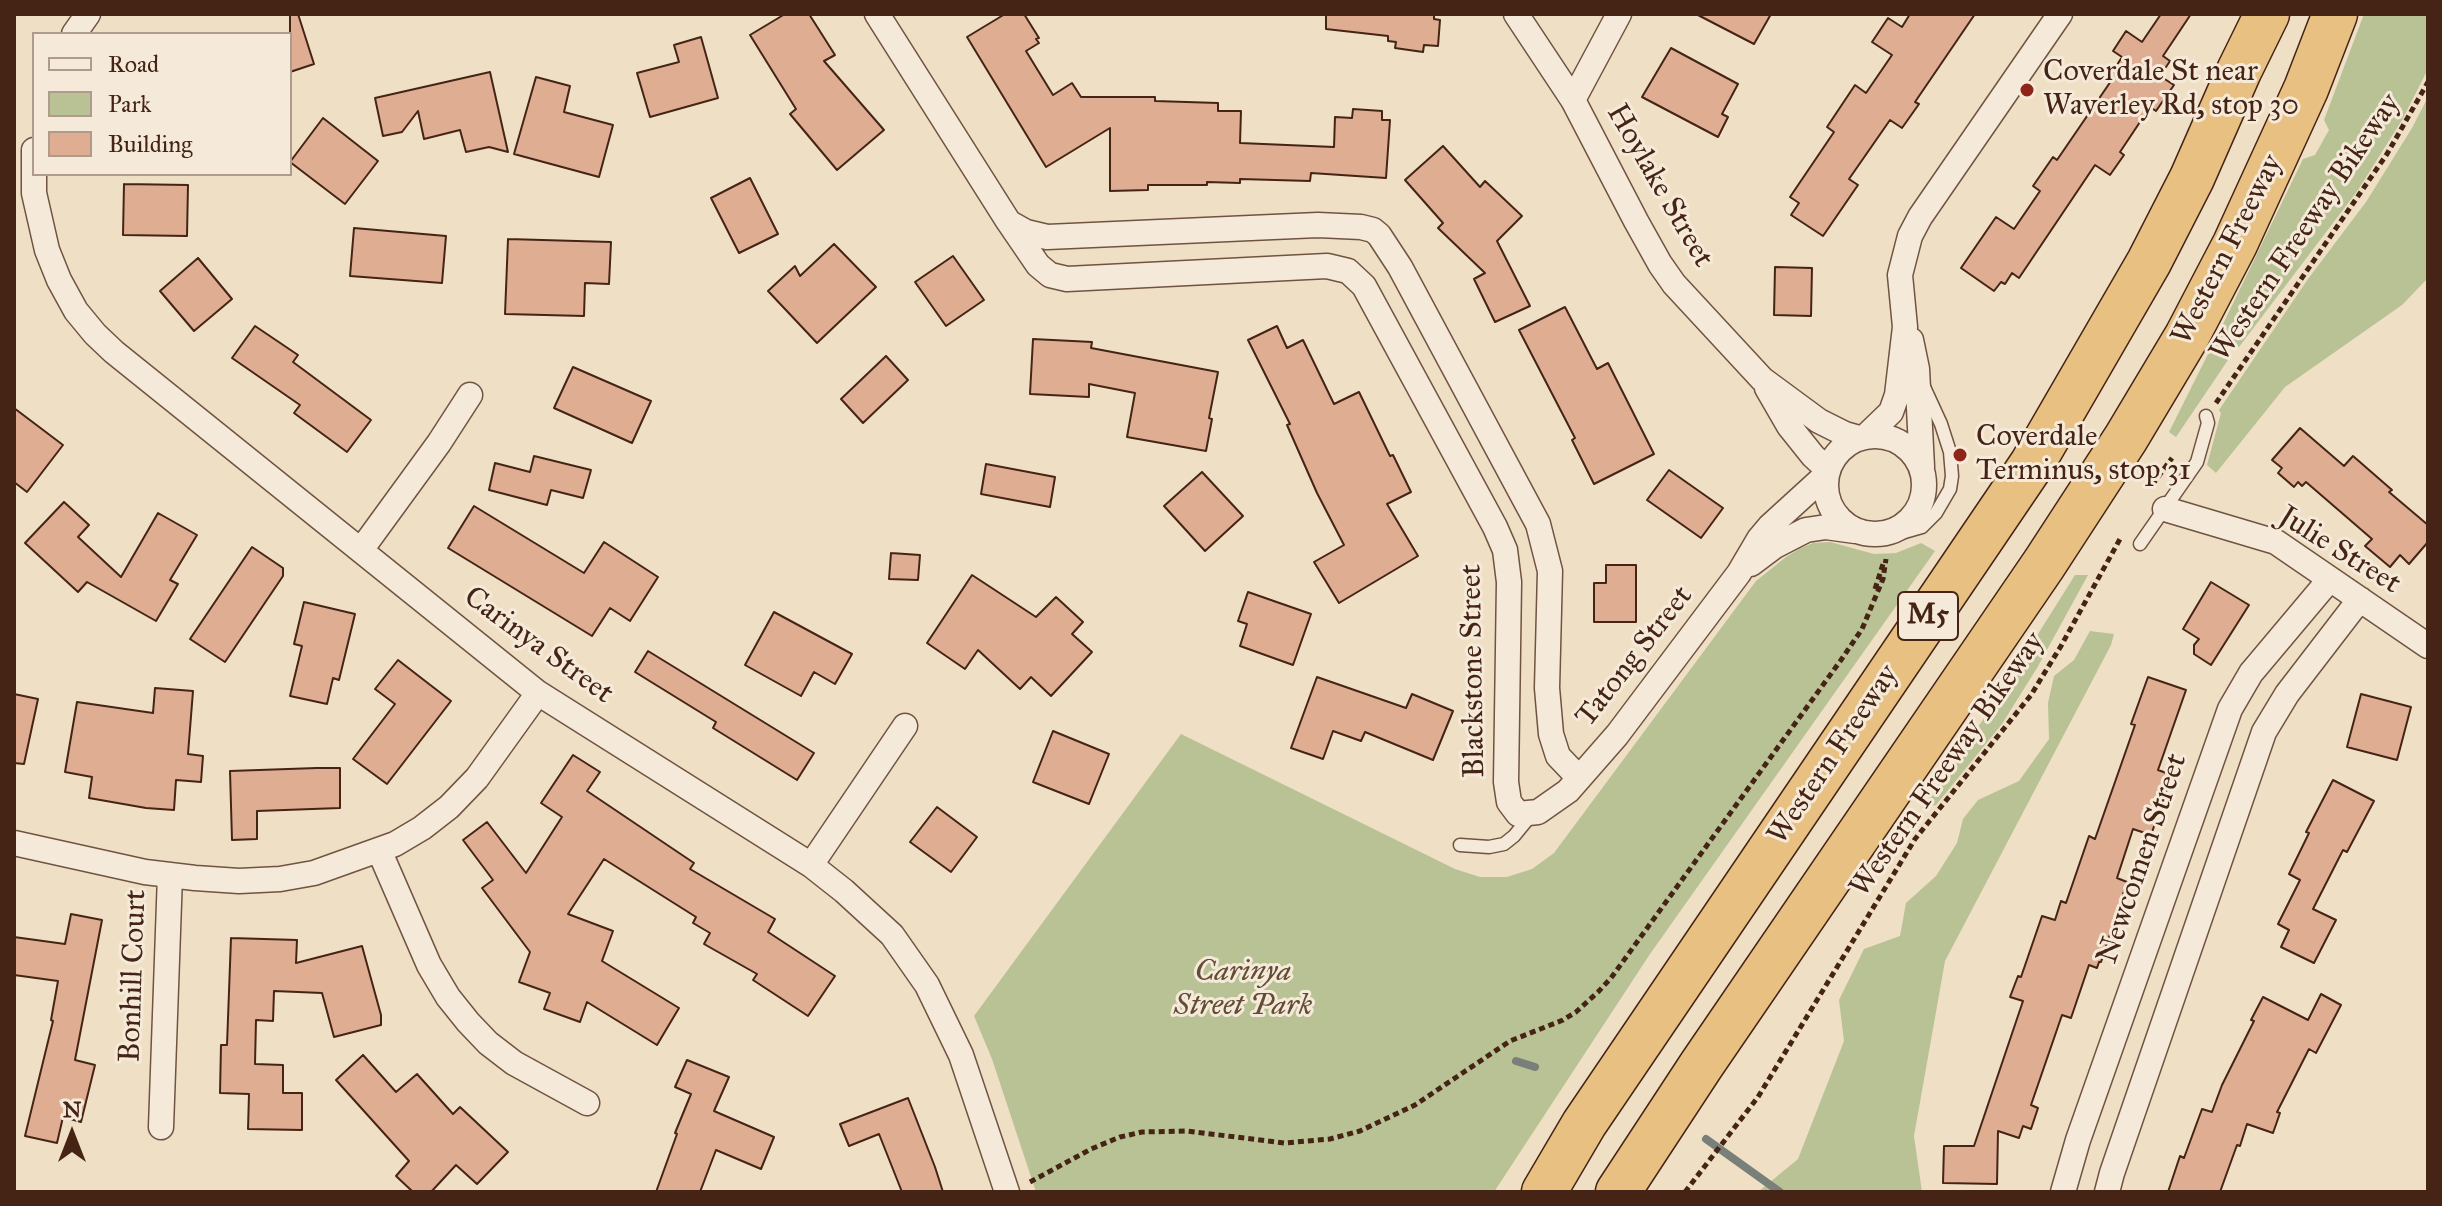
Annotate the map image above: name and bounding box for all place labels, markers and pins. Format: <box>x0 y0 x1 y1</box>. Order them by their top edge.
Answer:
place label: Coverdale St near Waverley Rd, stop 30 <box>2043 55 2299 126</box>
marker: Coverdale St near Waverley Rd, stop 30 <box>2018 81 2036 99</box>
place label: Coverdale Terminus, stop 31 <box>1976 420 2191 490</box>
marker: Coverdale Terminus, stop 31 <box>1951 446 1969 464</box>

